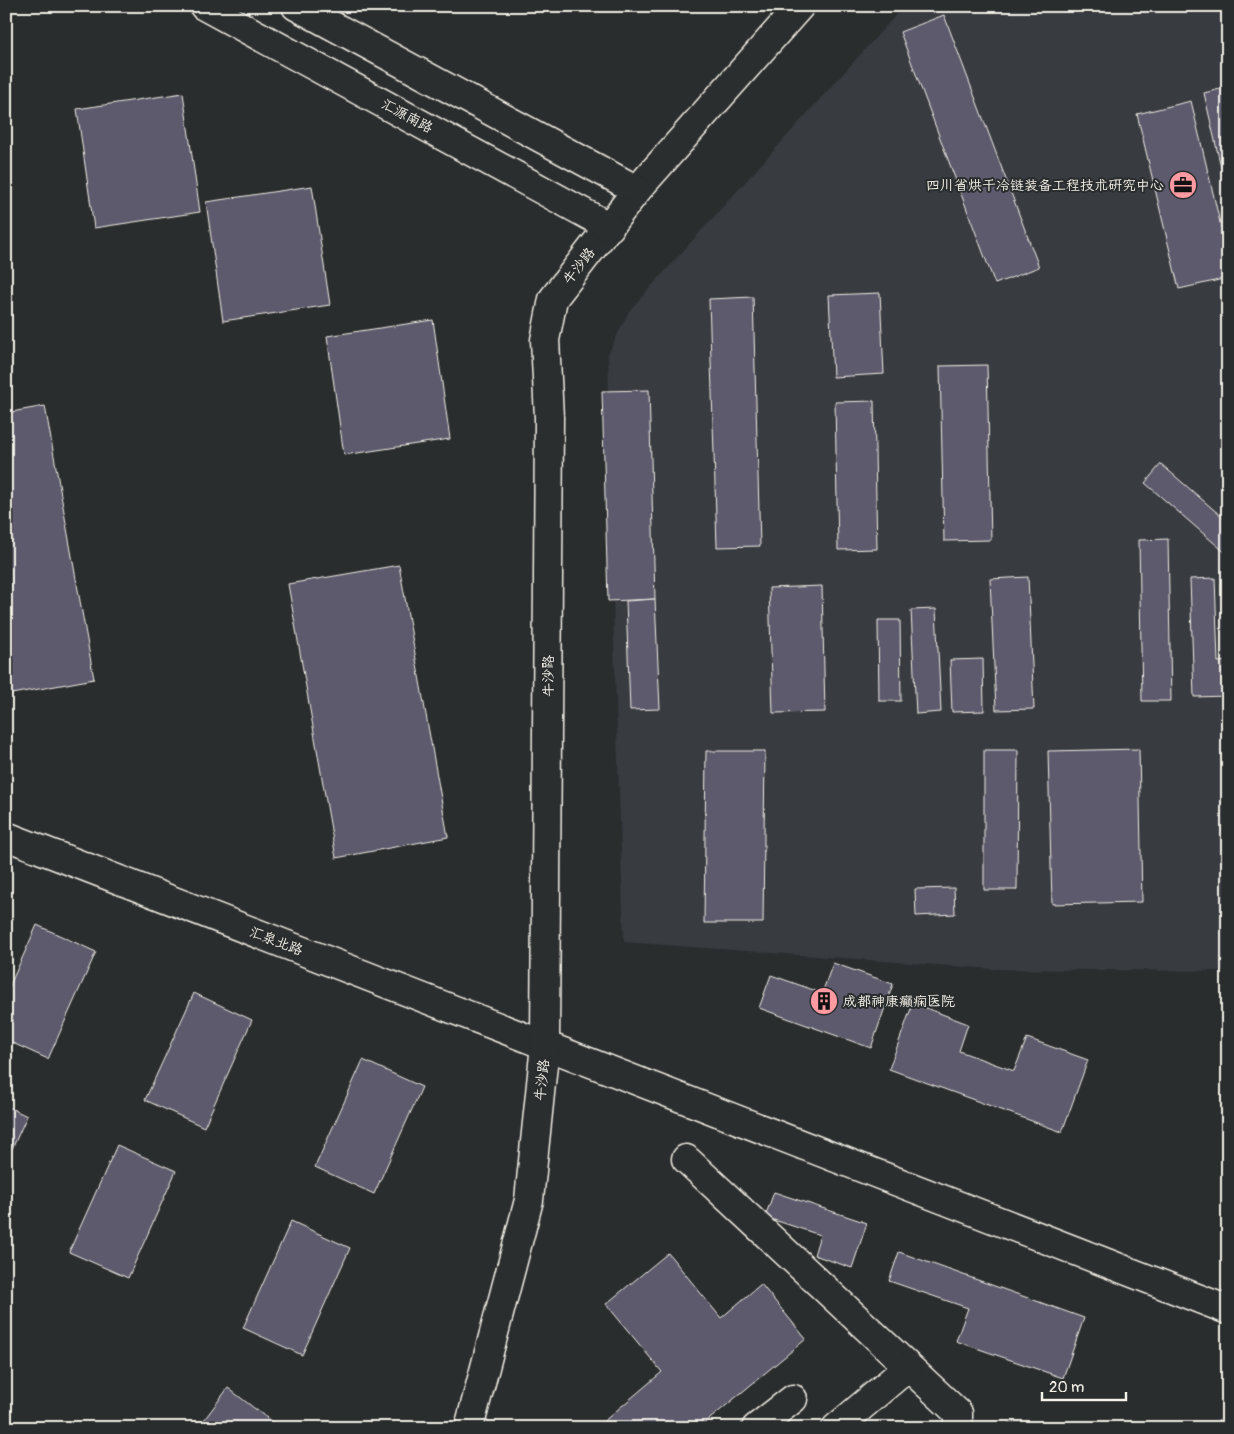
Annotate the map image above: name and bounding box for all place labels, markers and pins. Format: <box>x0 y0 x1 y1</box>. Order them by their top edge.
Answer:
office icon: 四川省烘干冷链装备工程技术研究中心 <box>1168 170 1198 200</box>
place label: 四川省烘干冷链装备工程技术研究中心 <box>926 177 1164 194</box>
building icon: 成都神康癫痫医院 <box>809 986 839 1016</box>
place label: 成都神康癫痫医院 <box>843 993 955 1010</box>

